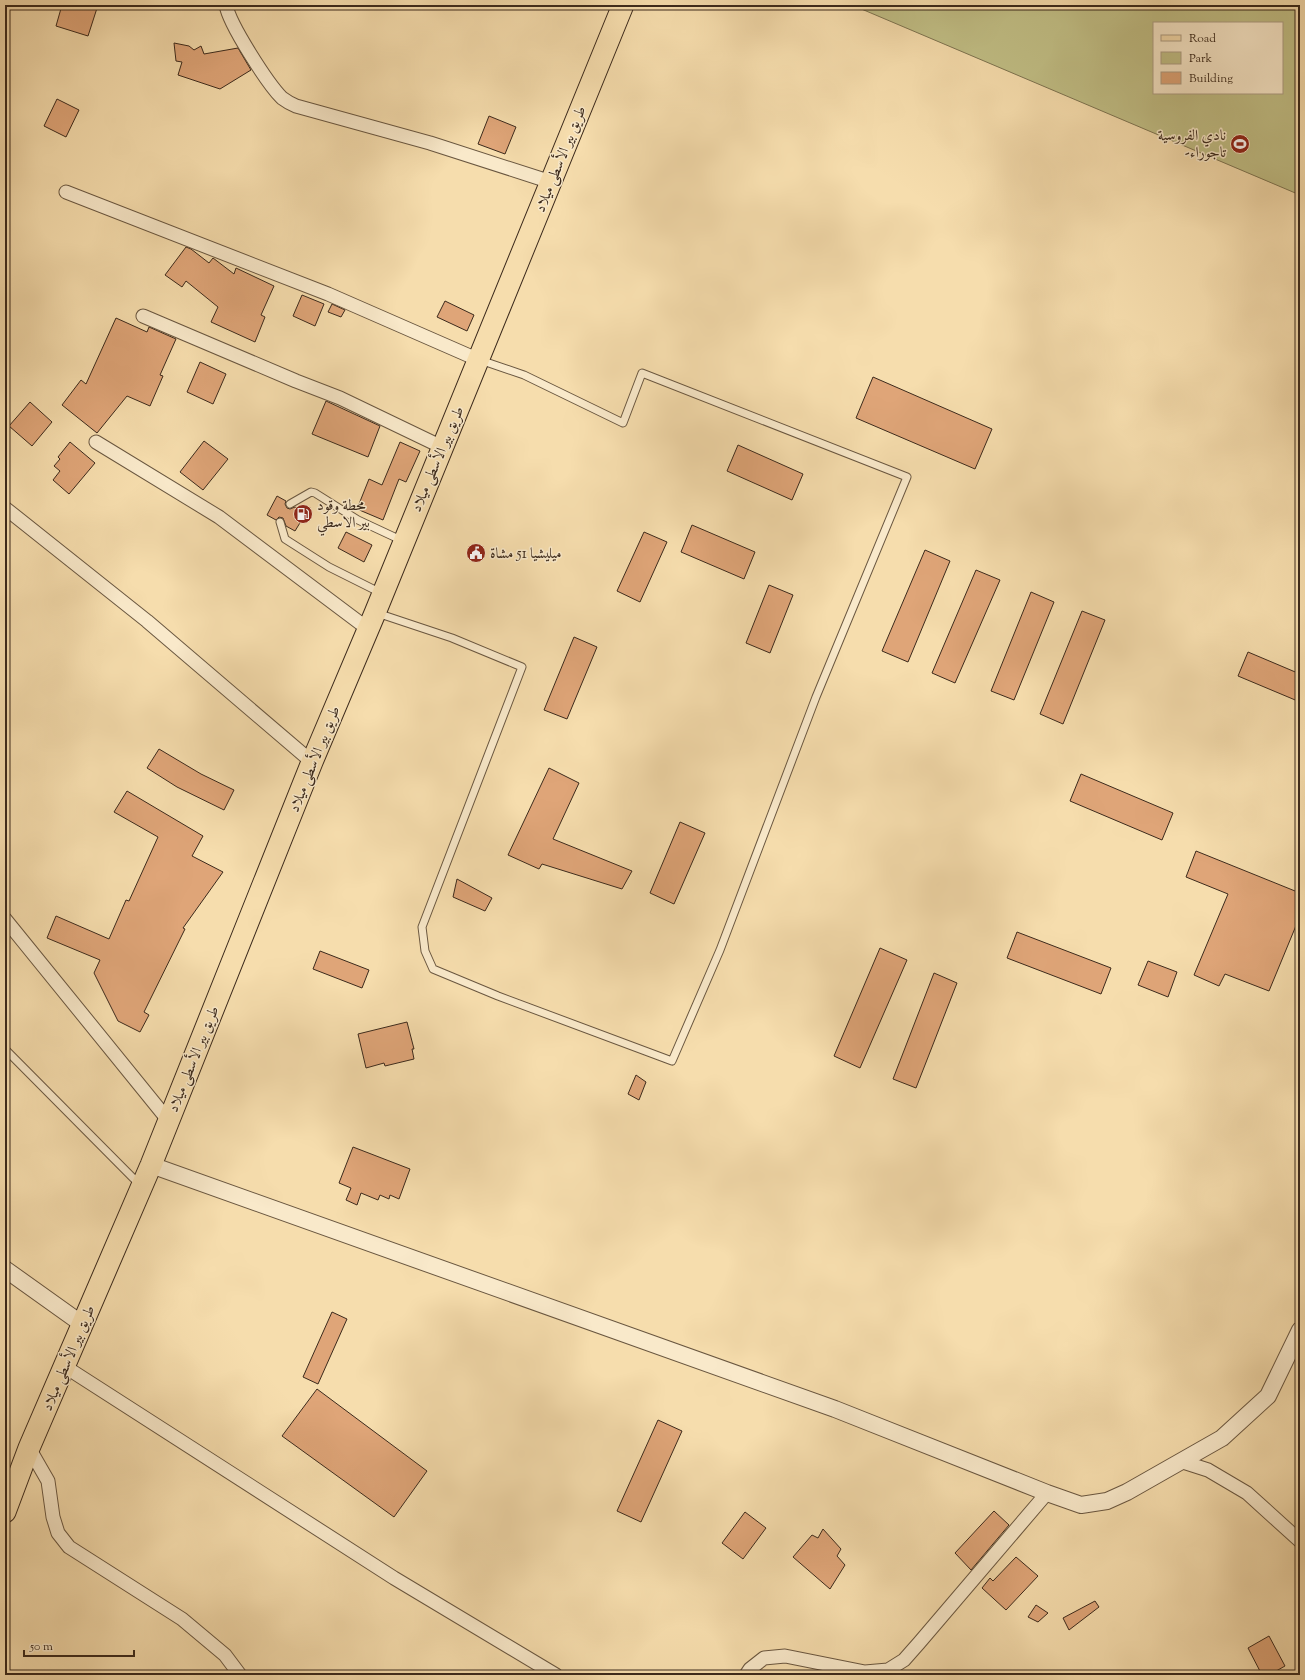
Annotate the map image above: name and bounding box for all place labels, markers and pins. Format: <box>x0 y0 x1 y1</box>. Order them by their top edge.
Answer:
place label: نادي الفروسية -تاجوراء <box>1158 126 1226 164</box>
sports icon: نادي الفروسية -تاجوراء <box>1229 133 1251 155</box>
place label: محطة وقود بير الاسطي <box>317 496 370 536</box>
fuel station icon: محطة وقود بير الاسطي <box>292 503 314 525</box>
public building icon: ميليشيا 51 مشاة <box>465 542 487 564</box>
place label: ميليشيا 51 مشاة <box>490 544 562 565</box>

